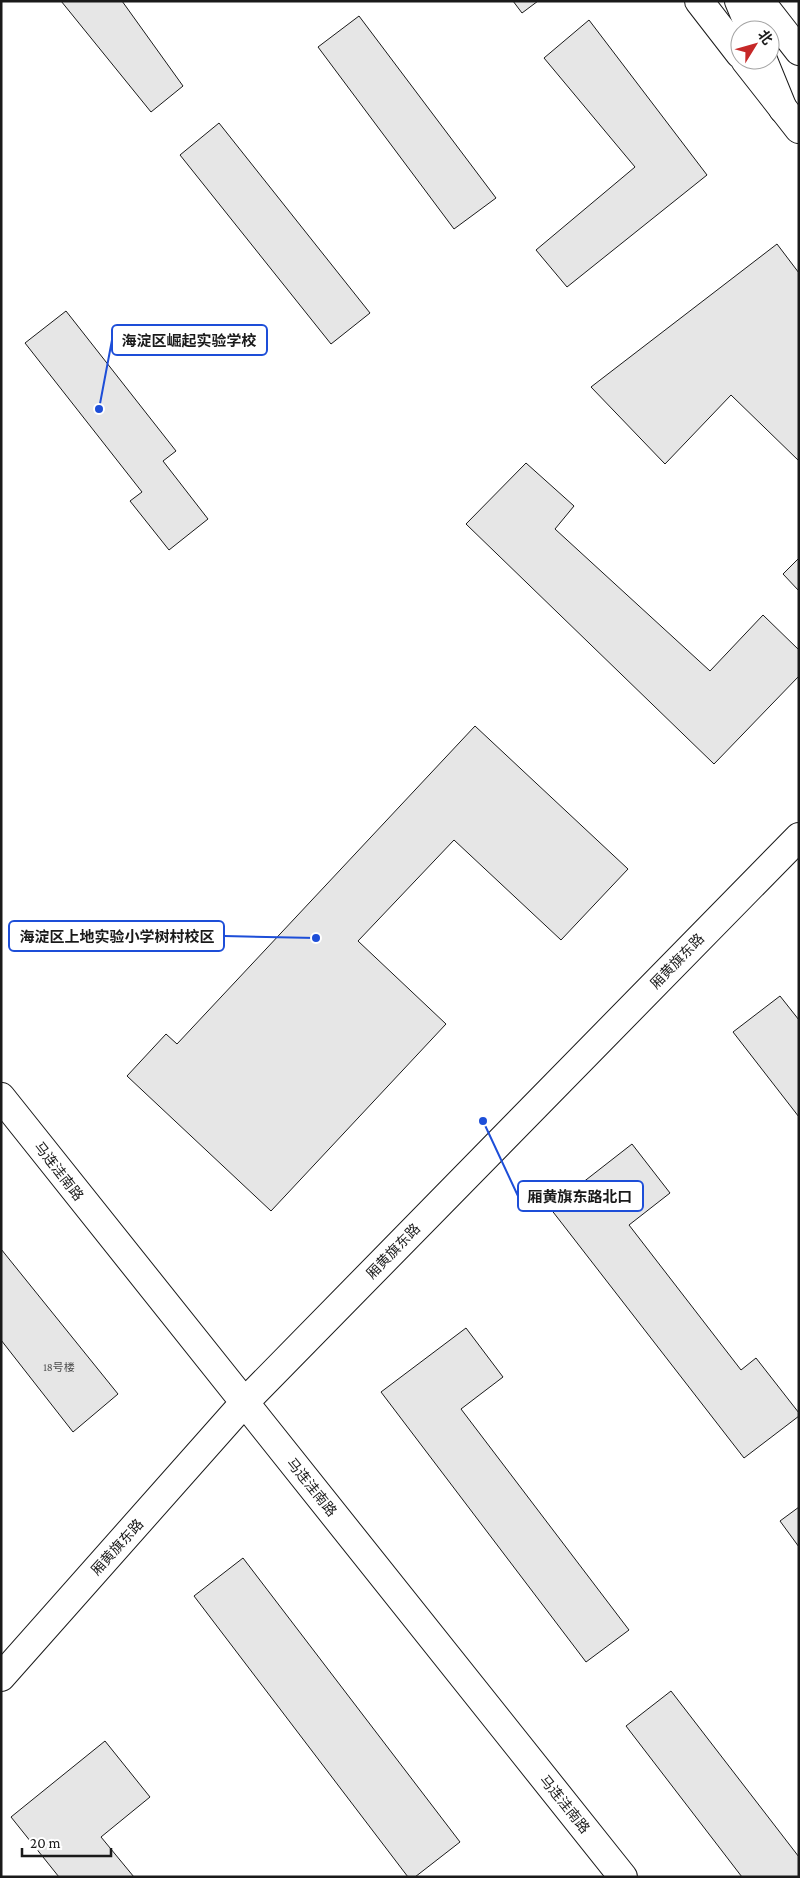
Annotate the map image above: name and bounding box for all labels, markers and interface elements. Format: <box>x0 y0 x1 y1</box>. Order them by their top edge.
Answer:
north arrow <box>730 20 780 70</box>
text: 北 <box>755 27 776 48</box>
callout: 海淀区崛起实验学校 <box>112 325 267 355</box>
text: 海淀区崛起实验学校 <box>121 332 257 349</box>
callout: 海淀区上地实验小学树村校区 <box>9 921 224 951</box>
text: 海淀区上地实验小学树村校区 <box>19 928 215 945</box>
street label: 厢黄旗东路 <box>647 930 707 992</box>
street label: 马连洼南路 <box>31 1138 87 1204</box>
callout: 厢黄旗东路北口 <box>518 1181 643 1211</box>
text: 厢黄旗东路北口 <box>527 1188 633 1205</box>
street label: 厢黄旗东路 <box>363 1220 423 1282</box>
house number: 18号楼 <box>43 1361 75 1373</box>
street label: 马连洼南路 <box>284 1455 340 1519</box>
street label: 厢黄旗东路 <box>88 1516 146 1578</box>
street label: 马连洼南路 <box>537 1772 593 1836</box>
scale bar <box>22 1826 111 1858</box>
text: 20 m <box>30 1835 61 1851</box>

